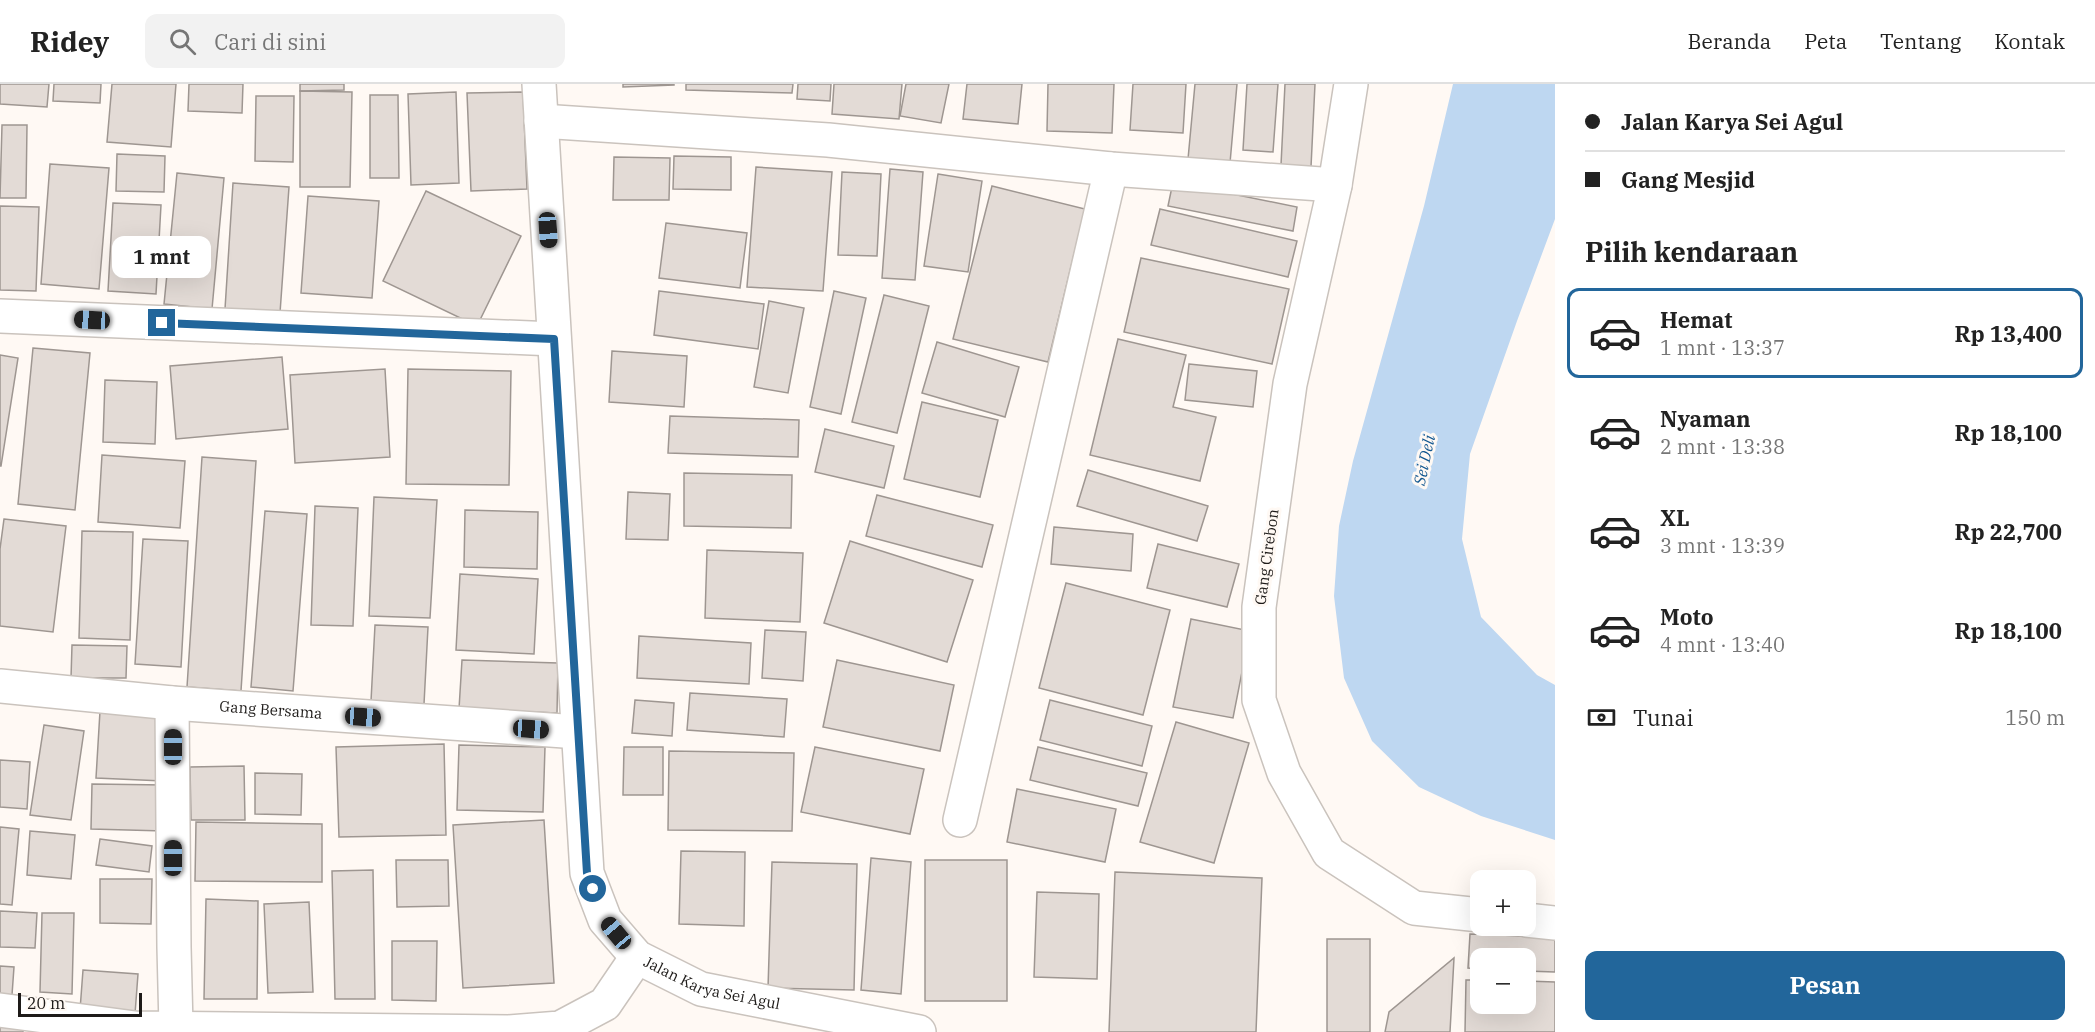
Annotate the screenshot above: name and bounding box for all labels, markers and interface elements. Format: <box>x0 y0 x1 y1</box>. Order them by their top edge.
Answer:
search box <box>145 14 565 68</box>
text: Ridey <box>30 23 109 60</box>
icon: search <box>166 25 199 58</box>
text: Cari di sini <box>214 27 326 56</box>
text: Beranda <box>1688 27 1771 55</box>
text: Peta <box>1804 27 1847 55</box>
text: Tentang <box>1880 27 1961 55</box>
text: Kontak <box>1994 27 2065 55</box>
text: Jalan Karya Sei Agul <box>1621 107 1843 136</box>
text: Gang Mesjid <box>1621 165 1755 194</box>
car <box>538 211 558 249</box>
text: Pilih kendaraan <box>1585 234 1798 269</box>
callout: 1 mnt <box>112 236 212 278</box>
text: 1 mnt <box>133 243 190 270</box>
text: Hemat <box>1660 305 1732 334</box>
icon: car <box>1588 306 1642 360</box>
route end <box>148 309 175 336</box>
car <box>74 310 110 330</box>
text: Rp 13,400 <box>1955 319 2062 348</box>
text: 1 mnt · 13:37 <box>1660 334 1785 361</box>
text: Nyaman <box>1660 404 1751 433</box>
icon: car <box>1588 405 1642 459</box>
text: Rp 18,100 <box>1955 418 2062 447</box>
water label: Sei Deli <box>1409 433 1439 488</box>
text: 2 mnt · 13:38 <box>1660 433 1785 460</box>
text: XL <box>1660 503 1690 532</box>
icon: car <box>1588 504 1642 558</box>
street label: Gang Cirebon <box>1250 507 1283 606</box>
text: Rp 22,700 <box>1955 517 2062 546</box>
text: 3 mnt · 13:39 <box>1660 532 1785 559</box>
text: Moto <box>1660 602 1714 631</box>
icon: car <box>1588 603 1642 657</box>
text: Rp 18,100 <box>1955 616 2062 645</box>
text: 4 mnt · 13:40 <box>1660 631 1785 658</box>
street label: Gang Bersama <box>219 696 323 723</box>
icon: cash <box>1585 701 1618 734</box>
text: Tunai <box>1633 703 1694 732</box>
text: 150 m <box>2005 704 2065 731</box>
car <box>344 707 382 727</box>
car <box>512 719 550 739</box>
car <box>164 729 182 765</box>
car <box>164 840 182 876</box>
map controls <box>1470 870 1536 1014</box>
button: + <box>1470 870 1536 936</box>
route start <box>579 875 606 902</box>
car <box>598 913 634 953</box>
button: − <box>1470 948 1536 1014</box>
button: Pesan <box>1585 951 2065 1020</box>
street label: Jalan Karya Sei Agul <box>641 952 782 1013</box>
scale bar <box>18 990 142 1018</box>
text: 20 m <box>27 993 65 1013</box>

